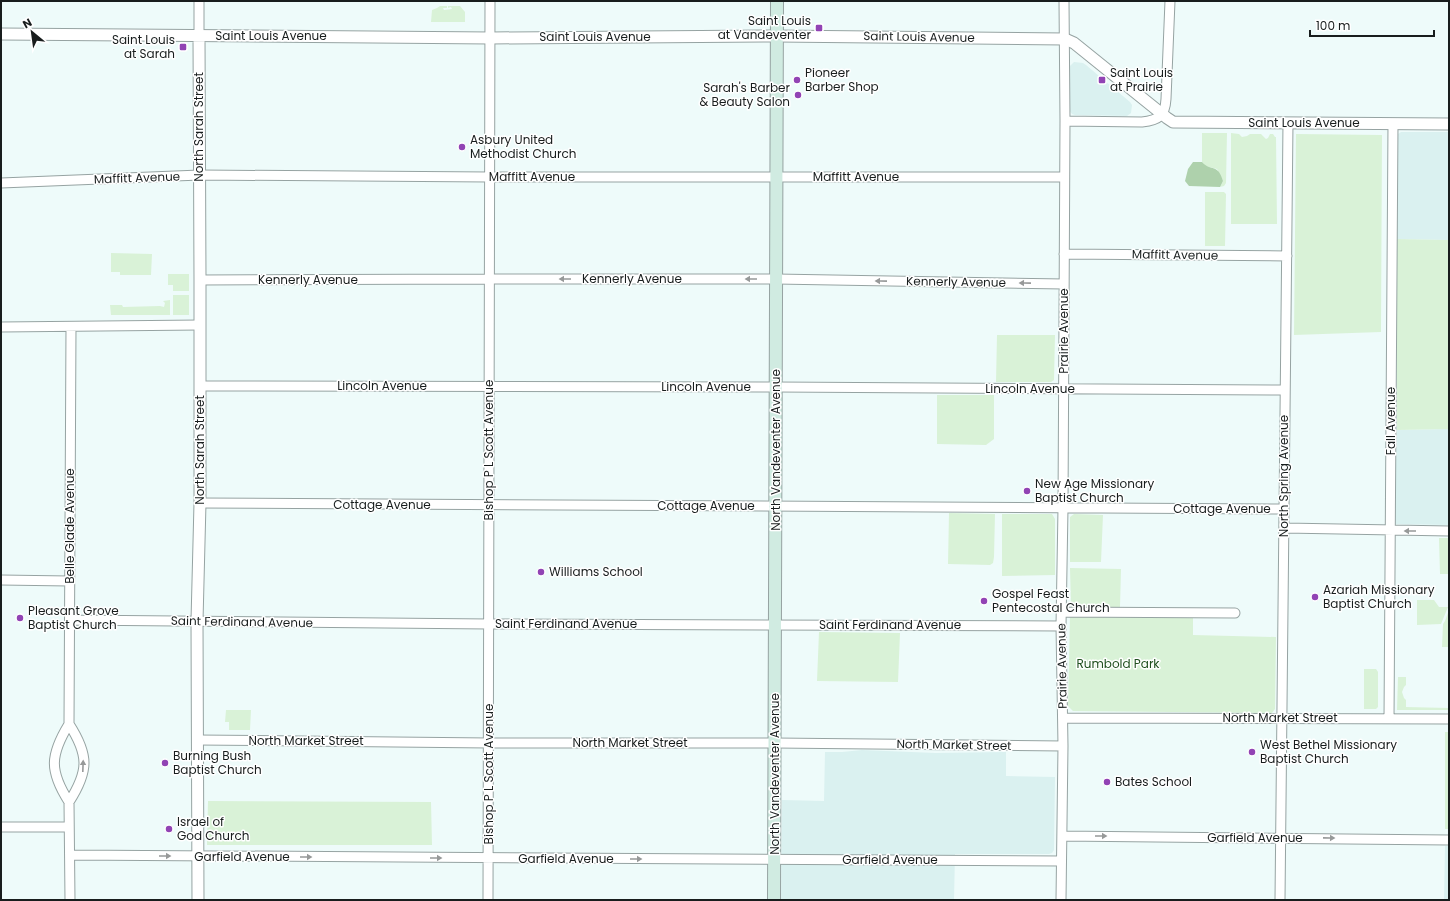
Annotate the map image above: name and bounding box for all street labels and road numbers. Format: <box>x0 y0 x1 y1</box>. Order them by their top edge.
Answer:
street label: Saint Louis Avenue <box>215 27 327 44</box>
street label: Saint Louis Avenue <box>863 27 975 46</box>
street label: Saint Louis Avenue <box>539 28 651 45</box>
street label: North Sarah Street <box>190 72 207 182</box>
street label: Saint Louis Avenue <box>1248 114 1360 131</box>
street label: Maffitt Avenue <box>94 167 180 188</box>
street label: Maffitt Avenue <box>489 168 575 185</box>
street label: Maffitt Avenue <box>813 168 899 185</box>
street label: Maffitt Avenue <box>1132 245 1218 264</box>
street label: Kennerly Avenue <box>582 270 682 287</box>
street label: Kennerly Avenue <box>258 271 358 288</box>
street label: Kennerly Avenue <box>906 272 1006 291</box>
street label: Prairie Avenue <box>1055 288 1072 374</box>
street label: North Vandeventer Avenue <box>767 369 784 531</box>
street label: Lincoln Avenue <box>337 377 427 394</box>
street label: Lincoln Avenue <box>661 378 751 395</box>
street label: Bishop P L Scott Avenue <box>480 380 497 520</box>
street label: Lincoln Avenue <box>985 380 1075 397</box>
street label: Fall Avenue <box>1382 387 1399 455</box>
street label: North Sarah Street <box>191 395 208 505</box>
street label: North Spring Avenue <box>1275 415 1292 537</box>
street label: Belle Glade Avenue <box>61 468 78 584</box>
street label: Cottage Avenue <box>333 496 431 513</box>
street label: Cottage Avenue <box>657 497 755 514</box>
street label: Cottage Avenue <box>1173 500 1271 517</box>
street label: Saint Ferdinand Avenue <box>171 612 313 631</box>
street label: Saint Ferdinand Avenue <box>495 615 637 632</box>
street label: Saint Ferdinand Avenue <box>819 616 961 633</box>
street label: Prairie Avenue <box>1052 623 1071 709</box>
street label: North Vandeventer Avenue <box>766 693 783 855</box>
street label: Bishop P L Scott Avenue <box>480 704 497 844</box>
street label: North Market Street <box>1222 709 1338 726</box>
street label: North Market Street <box>248 732 364 749</box>
street label: North Market Street <box>572 734 688 751</box>
street label: North Market Street <box>896 735 1012 754</box>
street label: Garfield Avenue <box>1207 829 1303 846</box>
street label: Garfield Avenue <box>194 848 290 865</box>
street label: Garfield Avenue <box>518 850 614 867</box>
street label: Garfield Avenue <box>842 851 938 868</box>

